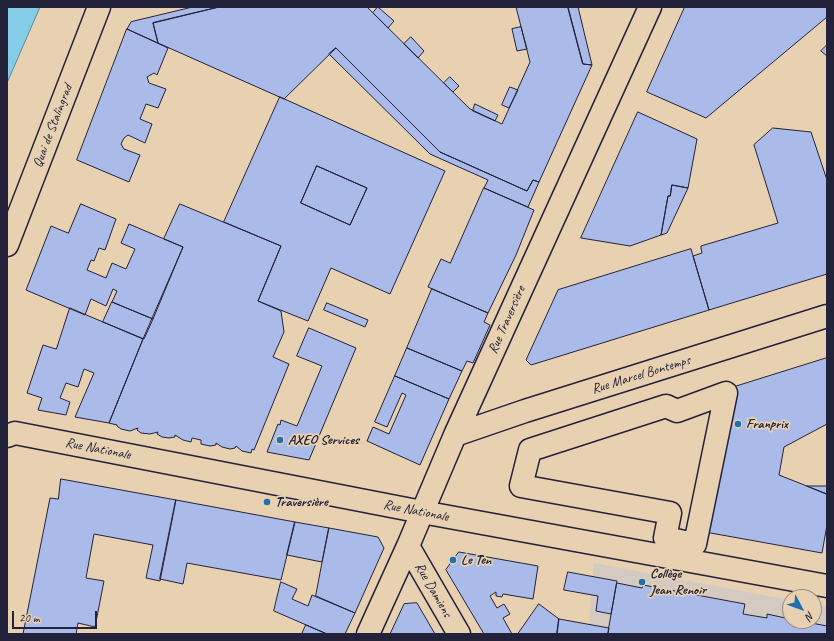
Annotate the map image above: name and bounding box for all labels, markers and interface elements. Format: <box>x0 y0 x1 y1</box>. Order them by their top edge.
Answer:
street label: Quai de Stalingrad <box>29 82 77 170</box>
street label: Rue Traversière <box>485 284 529 356</box>
street label: Rue Marcel Bontemps <box>590 352 692 398</box>
place label: Franprix <box>746 416 788 432</box>
marker: Franprix <box>733 419 743 429</box>
place label: AXEO Services <box>288 432 359 448</box>
street label: Rue Nationale <box>64 434 132 464</box>
marker: AXEO Services <box>275 435 285 445</box>
place label: Traversière <box>275 494 328 510</box>
street label: Rue Nationale <box>382 496 450 526</box>
marker: Traversière <box>262 497 272 507</box>
place label: Le Ten <box>461 552 491 568</box>
marker: Le Ten <box>448 555 458 565</box>
street label: Rue Damiens <box>411 560 455 620</box>
place label: Collège Jean Renoir <box>650 566 706 598</box>
marker: Collège Jean Renoir <box>637 577 647 587</box>
north arrow <box>782 589 822 629</box>
scale bar <box>14 603 99 629</box>
text: N <box>803 609 818 623</box>
text: 20 m <box>19 610 39 626</box>

